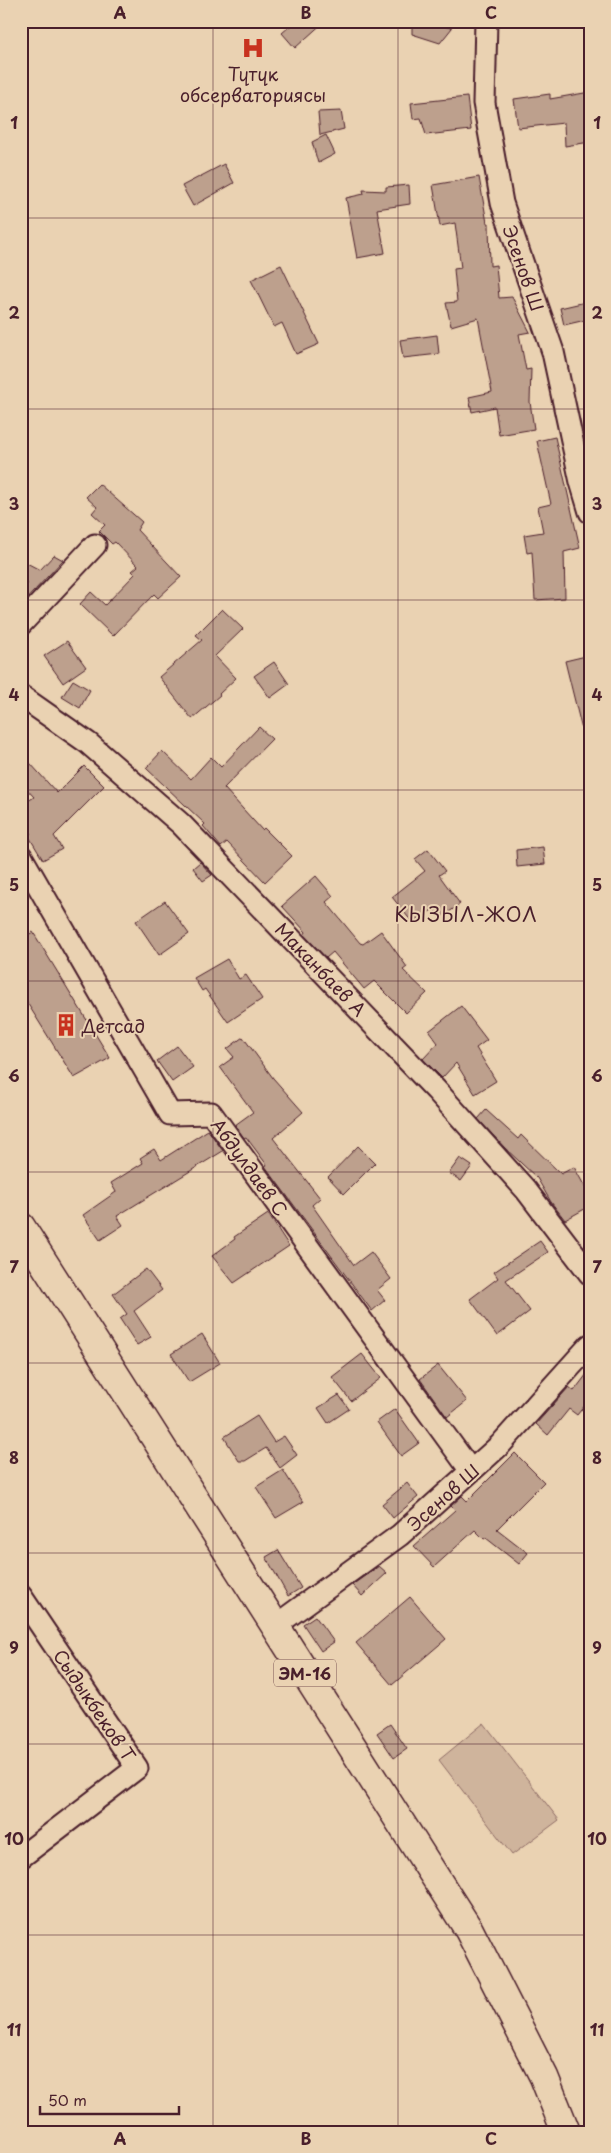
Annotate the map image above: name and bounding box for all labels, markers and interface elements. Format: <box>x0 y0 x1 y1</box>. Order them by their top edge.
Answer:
text: A <box>114 0 127 24</box>
text: B <box>301 0 312 24</box>
text: C <box>485 0 497 24</box>
hospital icon: Түтүк обсерваториясы <box>240 35 266 61</box>
place label: Түтүк обсерваториясы <box>180 60 326 108</box>
text: 1 <box>10 110 18 134</box>
text: 1 <box>593 110 601 134</box>
street label: Эсенов Ш <box>497 221 551 315</box>
text: 2 <box>8 300 20 324</box>
text: 2 <box>591 300 603 324</box>
text: 3 <box>9 491 19 515</box>
text: 3 <box>592 491 602 515</box>
text: 4 <box>9 682 20 706</box>
text: 4 <box>592 682 603 706</box>
text: 5 <box>9 872 19 896</box>
text: 5 <box>592 872 602 896</box>
district label: КЫЗЫЛ-ЖОЛ <box>394 899 538 929</box>
street label: Маканбаев А <box>269 916 373 1022</box>
building icon: Детсад <box>53 1012 79 1038</box>
place label: Детсад <box>81 1012 145 1039</box>
text: 6 <box>8 1063 20 1087</box>
text: 6 <box>591 1063 603 1087</box>
street label: Абдулдаев С <box>205 1112 295 1222</box>
text: 7 <box>9 1254 19 1278</box>
text: 7 <box>592 1254 602 1278</box>
text: 8 <box>9 1445 19 1469</box>
text: 8 <box>592 1445 602 1469</box>
street label: Эсенов Ш <box>401 1457 485 1537</box>
text: 9 <box>9 1635 19 1659</box>
text: 9 <box>592 1635 602 1659</box>
street label: Сыдыкбеков Т <box>47 1643 143 1767</box>
road number: ЭМ-16 <box>274 1660 336 1686</box>
text: 10 <box>4 1826 24 1850</box>
text: 10 <box>587 1826 607 1850</box>
text: 11 <box>7 2017 21 2041</box>
text: 11 <box>590 2017 604 2041</box>
scale bar <box>40 2083 179 2115</box>
text: 50 m <box>48 2088 87 2111</box>
text: A <box>114 2126 127 2150</box>
text: B <box>301 2126 312 2150</box>
text: C <box>485 2126 497 2150</box>

